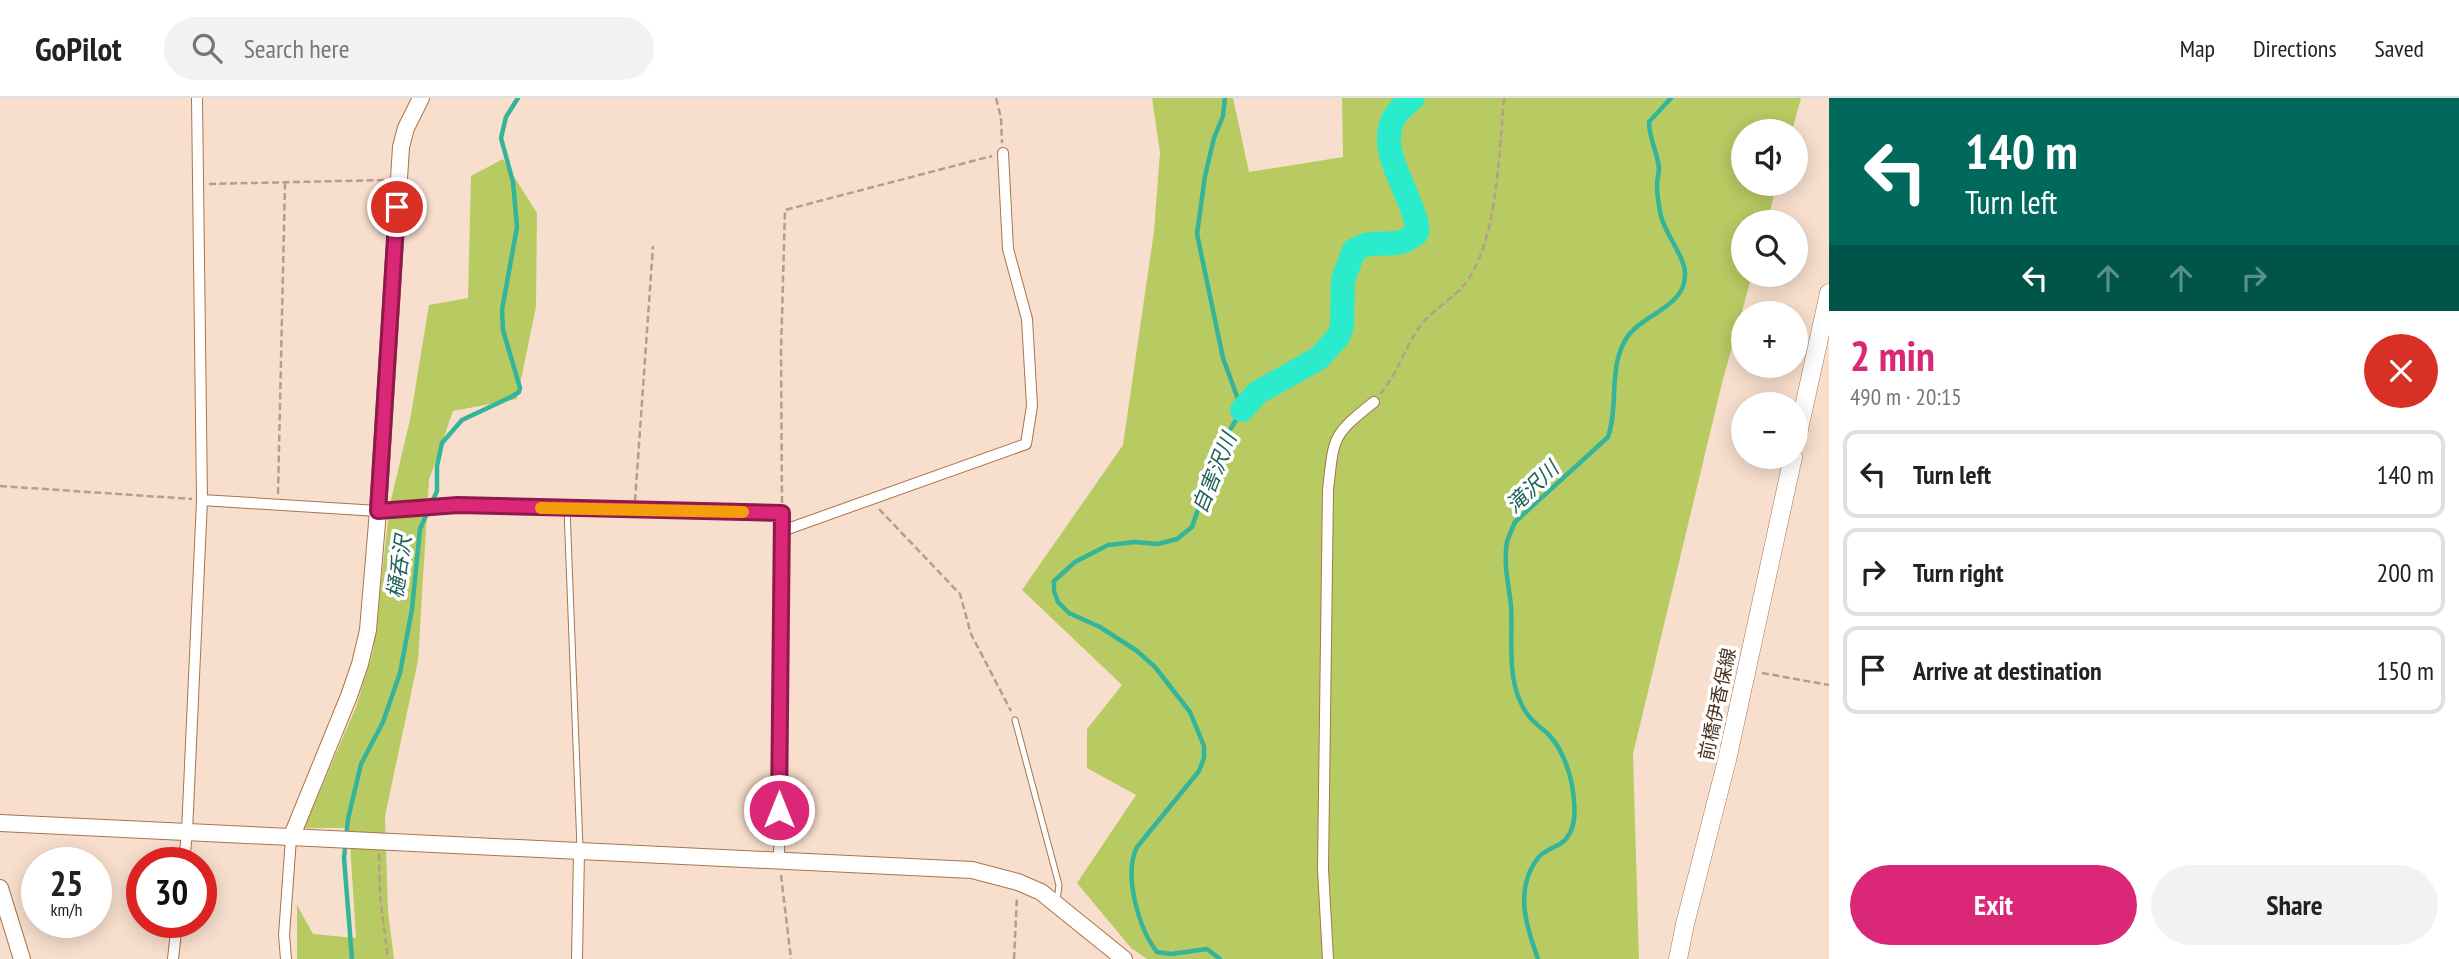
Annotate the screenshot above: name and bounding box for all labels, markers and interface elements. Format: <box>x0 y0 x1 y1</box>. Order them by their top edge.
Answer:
search box <box>164 17 654 80</box>
text: GoPilot <box>35 27 122 70</box>
icon: search <box>188 29 226 67</box>
text: Search here <box>244 32 349 65</box>
text: Map <box>2180 33 2215 64</box>
text: Directions <box>2253 33 2337 64</box>
text: Saved <box>2375 33 2424 64</box>
map controls <box>1731 119 1808 469</box>
button: sound <box>1731 119 1808 196</box>
text: 140 m <box>1965 119 2078 183</box>
icon: left <box>1850 126 1941 217</box>
pin <box>367 177 427 237</box>
text: Turn left <box>1965 181 2057 223</box>
icon: arrive <box>378 188 416 226</box>
button: search <box>1731 210 1808 287</box>
icon: left <box>2016 259 2054 297</box>
icon: ahead <box>2089 259 2127 297</box>
icon: ahead <box>2162 259 2200 297</box>
icon: right <box>2235 259 2273 297</box>
button: + <box>1731 301 1808 378</box>
text: 2 min <box>1850 328 1935 383</box>
button: close <box>2364 334 2438 408</box>
text: 490 m · 20:15 <box>1850 382 1962 411</box>
button: − <box>1731 392 1808 469</box>
water label: 自害沢川 <box>1186 427 1243 517</box>
water label: 滝沢川 <box>1500 454 1565 519</box>
icon: left <box>1854 455 1892 493</box>
text: Turn left <box>1913 458 1991 491</box>
text: 140 m <box>2376 458 2434 491</box>
water label: 樋呑沢 <box>381 531 417 600</box>
icon: right <box>1854 553 1892 591</box>
text: Turn right <box>1913 556 2004 589</box>
text: 200 m <box>2376 556 2434 589</box>
street label: 前橋伊香保線 <box>1693 646 1741 762</box>
icon: arrive <box>1854 651 1892 689</box>
text: Arrive at destination <box>1913 654 2102 687</box>
text: 150 m <box>2376 654 2434 687</box>
position arrow <box>742 773 816 847</box>
speed limit sign: 30 <box>126 847 217 938</box>
text: 25 <box>50 860 83 906</box>
button: Exit <box>1850 865 2137 945</box>
button: Share <box>2151 865 2438 945</box>
text: km/h <box>51 898 82 921</box>

